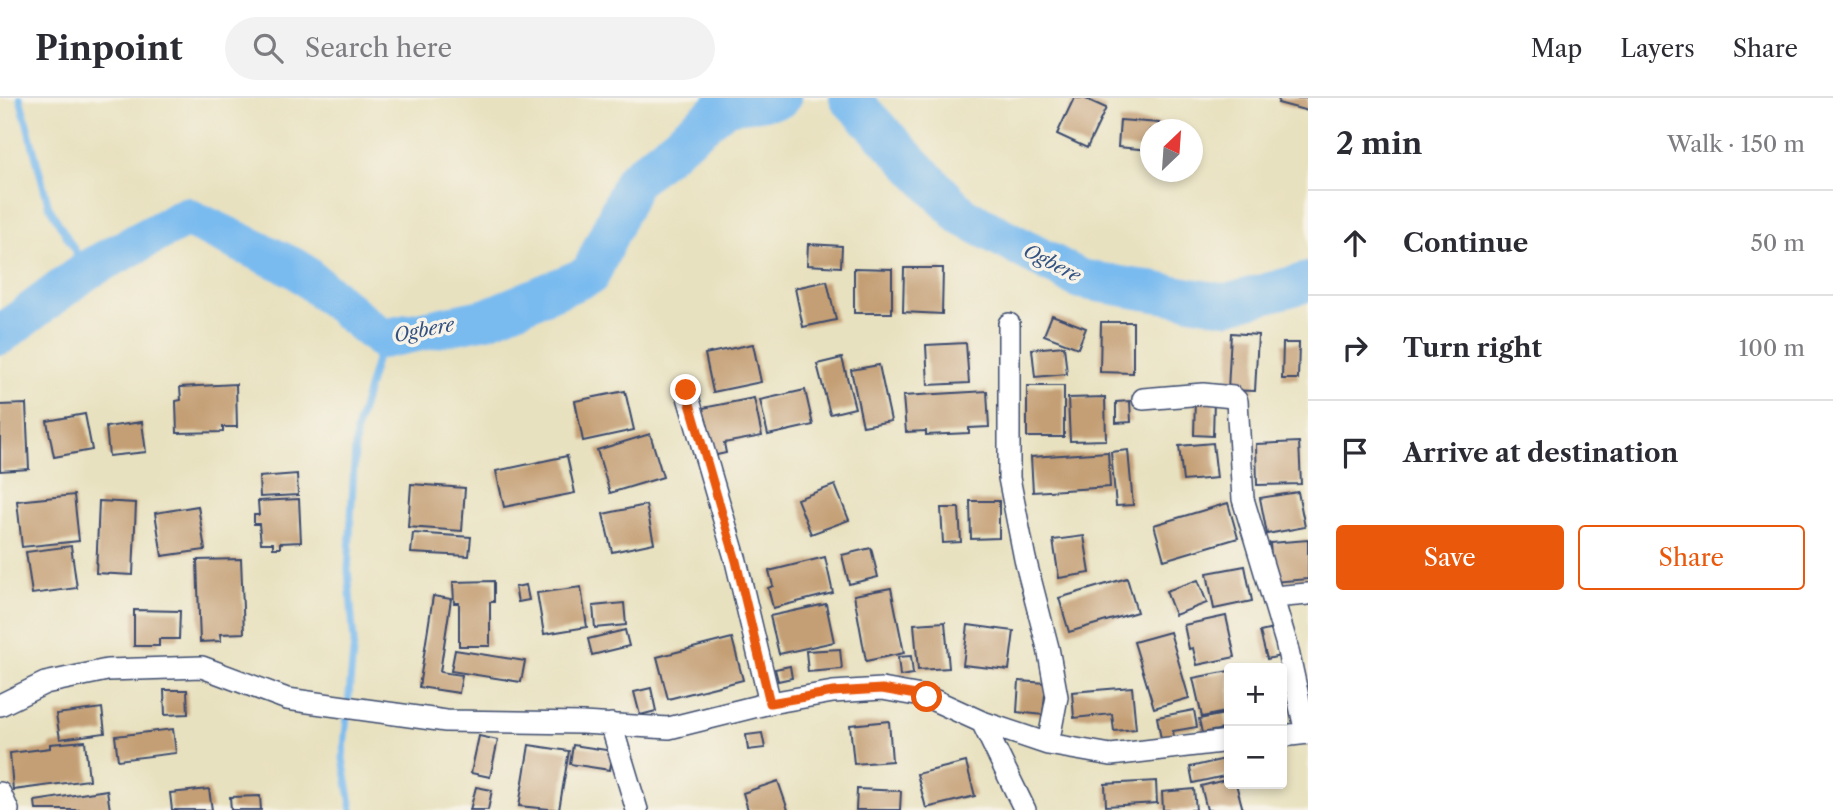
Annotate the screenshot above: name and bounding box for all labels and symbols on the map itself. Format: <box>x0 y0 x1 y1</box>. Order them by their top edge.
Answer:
north arrow <box>1140 119 1203 182</box>
water label: Ogbere <box>1020 239 1085 287</box>
water label: Ogbere <box>392 313 457 347</box>
route end <box>670 374 701 405</box>
route start <box>911 681 942 712</box>

